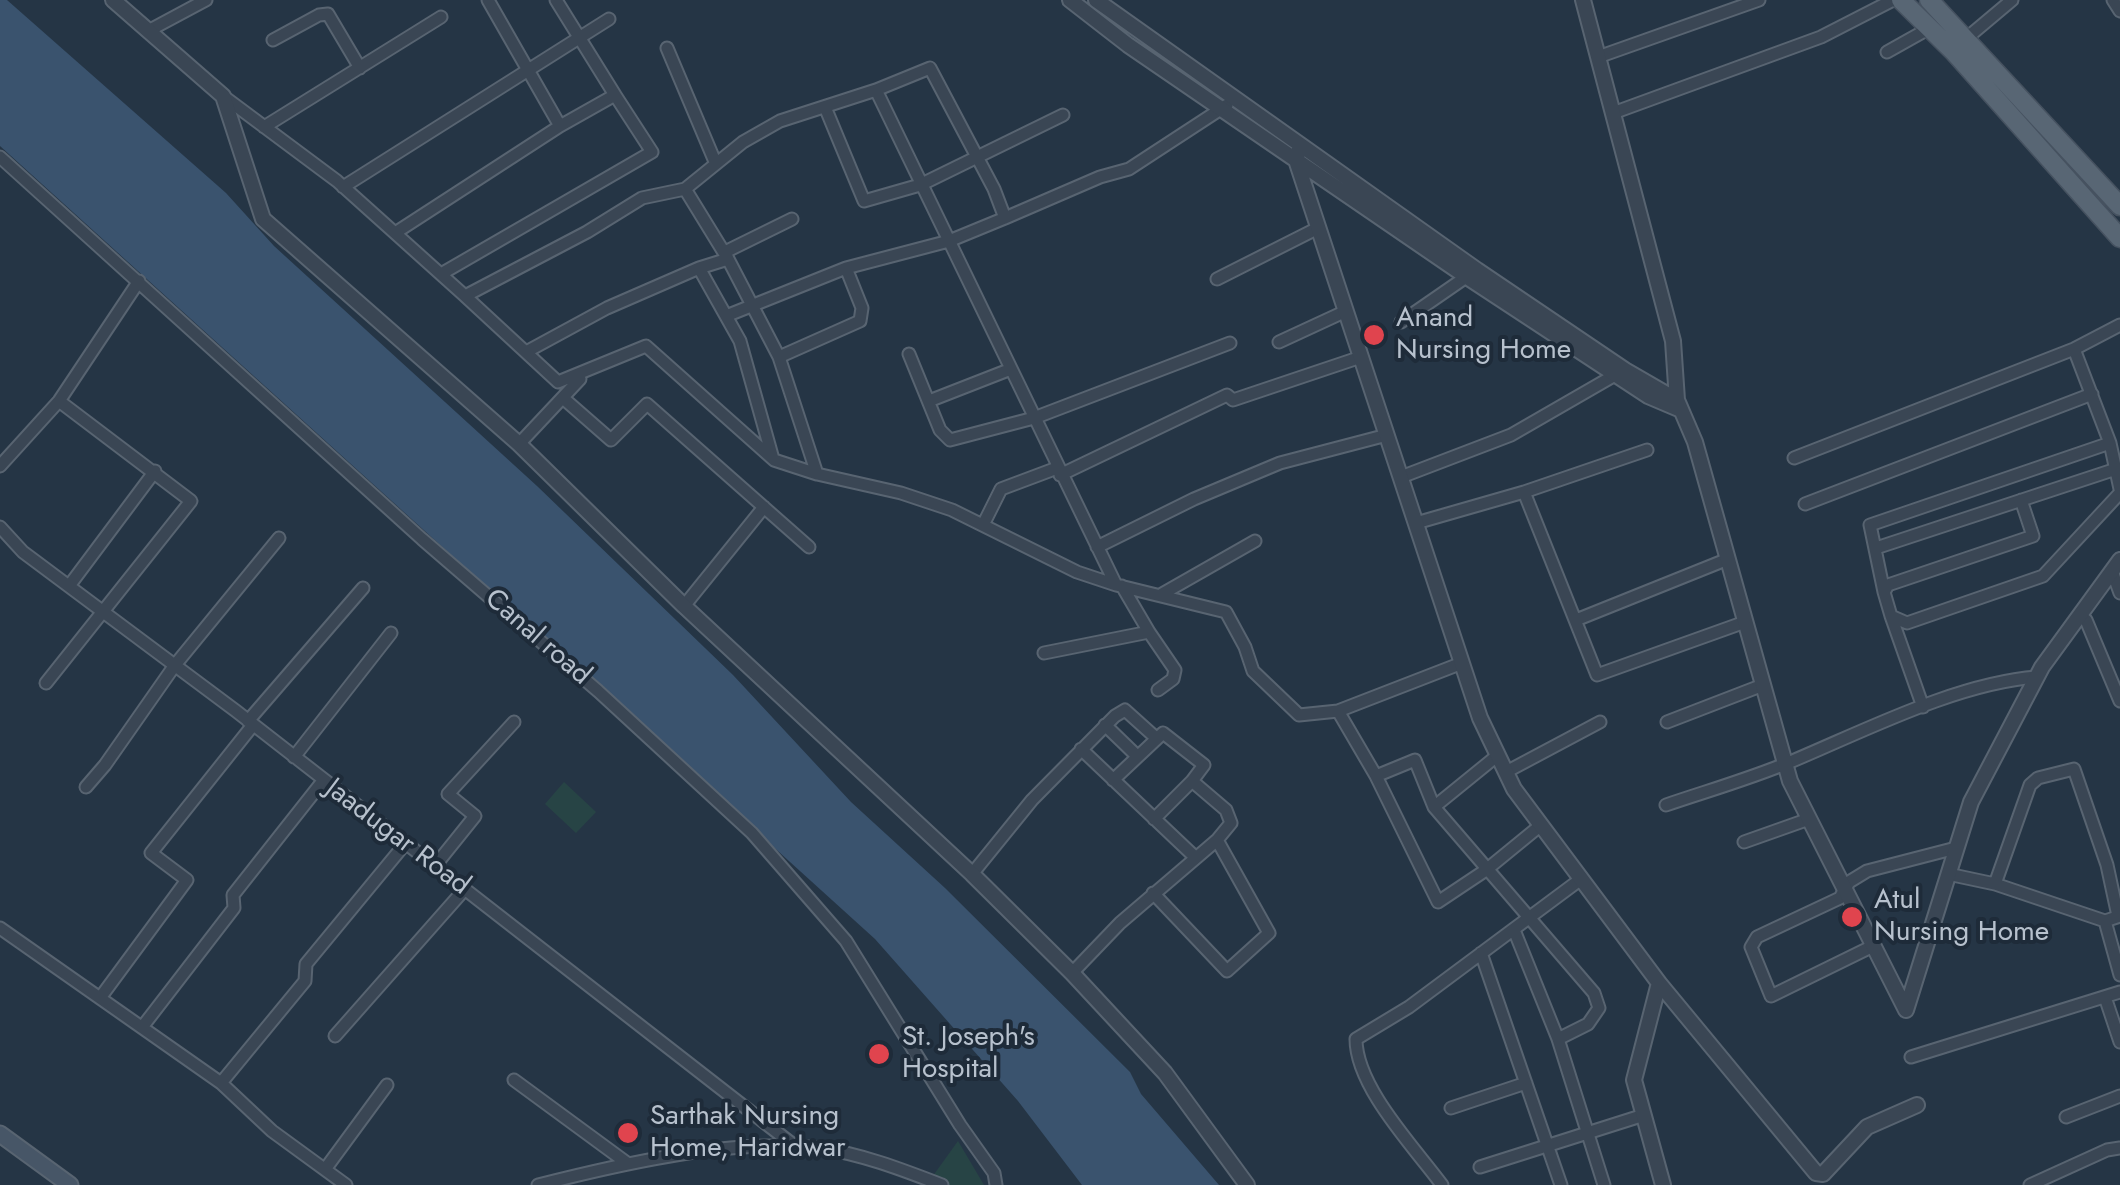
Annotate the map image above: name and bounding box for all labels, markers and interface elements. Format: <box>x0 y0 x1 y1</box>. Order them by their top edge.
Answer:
place label: Anand Nursing Home <box>1396 302 1571 368</box>
marker: Anand Nursing Home <box>1361 322 1387 348</box>
street label: Canal road <box>477 583 597 693</box>
street label: Jaadugar Road <box>318 773 476 903</box>
place label: Atul Nursing Home <box>1874 884 2049 950</box>
marker: Atul Nursing Home <box>1839 904 1865 930</box>
place label: St. Joseph's Hospital <box>902 1021 1035 1087</box>
marker: St. Joseph's Hospital <box>866 1041 892 1067</box>
place label: Sarthak Nursing Home, Haridwar <box>650 1100 846 1166</box>
marker: Sarthak Nursing Home, Haridwar <box>615 1120 641 1146</box>

